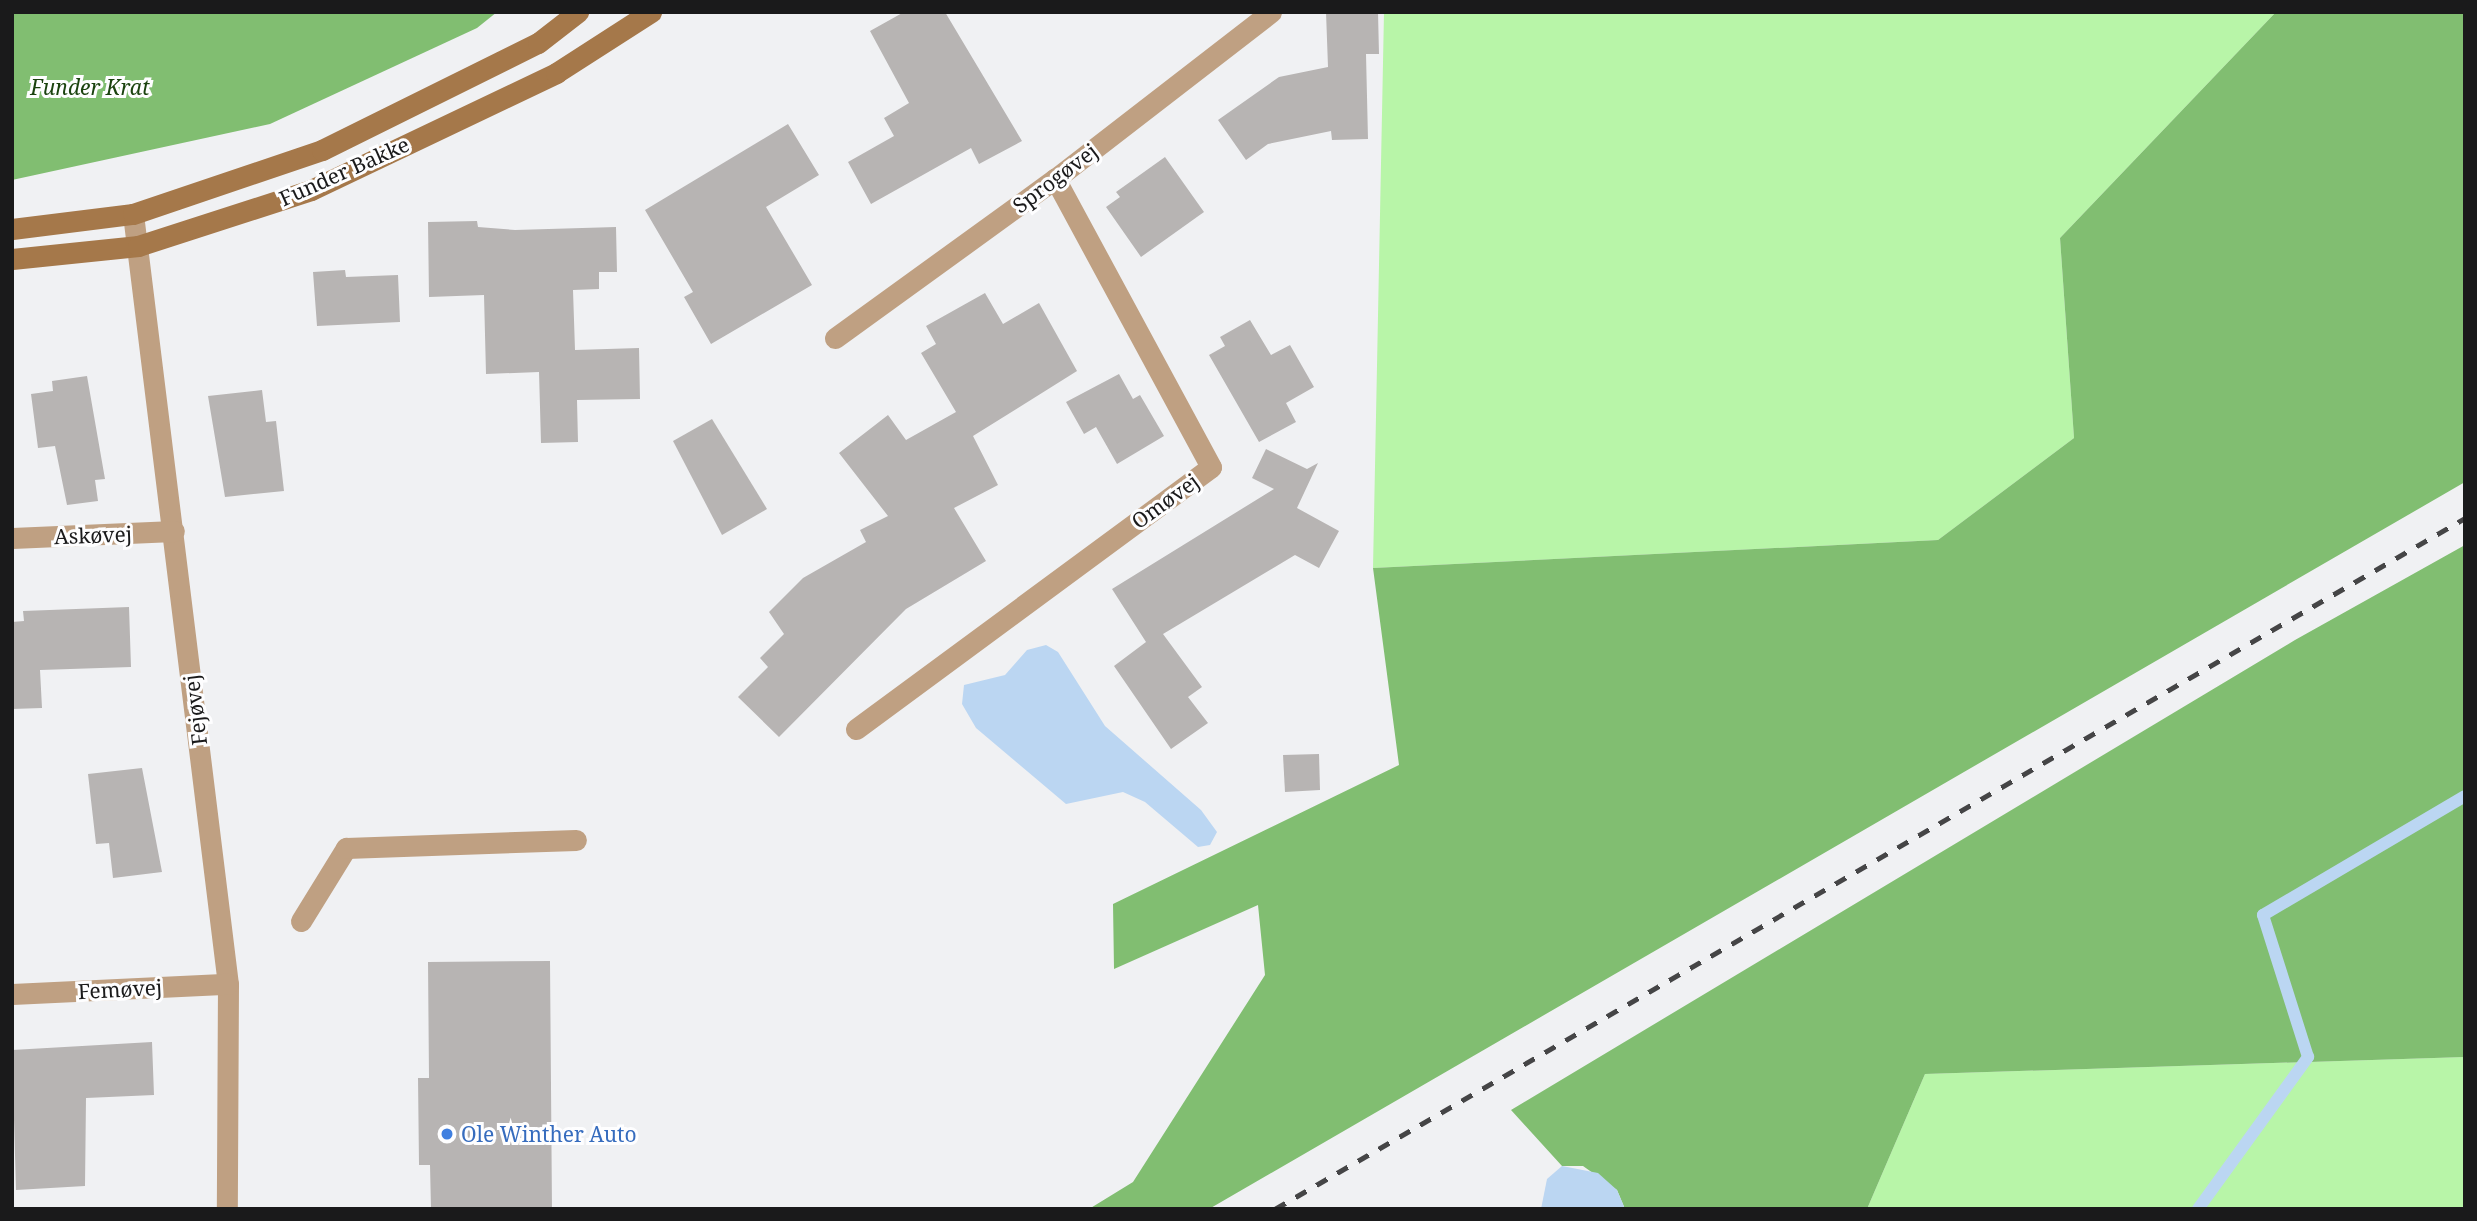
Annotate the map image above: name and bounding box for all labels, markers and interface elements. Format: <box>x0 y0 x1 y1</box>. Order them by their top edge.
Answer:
park label: Funder Krat <box>30 74 150 100</box>
street label: Funder Bakke <box>275 131 413 211</box>
street label: Sprogøvej <box>1008 138 1102 218</box>
street label: Omøvej <box>1126 468 1204 534</box>
street label: Askøvej <box>54 521 132 549</box>
street label: Fejøvej <box>178 673 212 747</box>
street label: Femøvej <box>77 974 163 1004</box>
place label: Ole Winther Auto <box>461 1121 637 1147</box>
marker: Ole Winther Auto <box>439 1126 455 1142</box>

